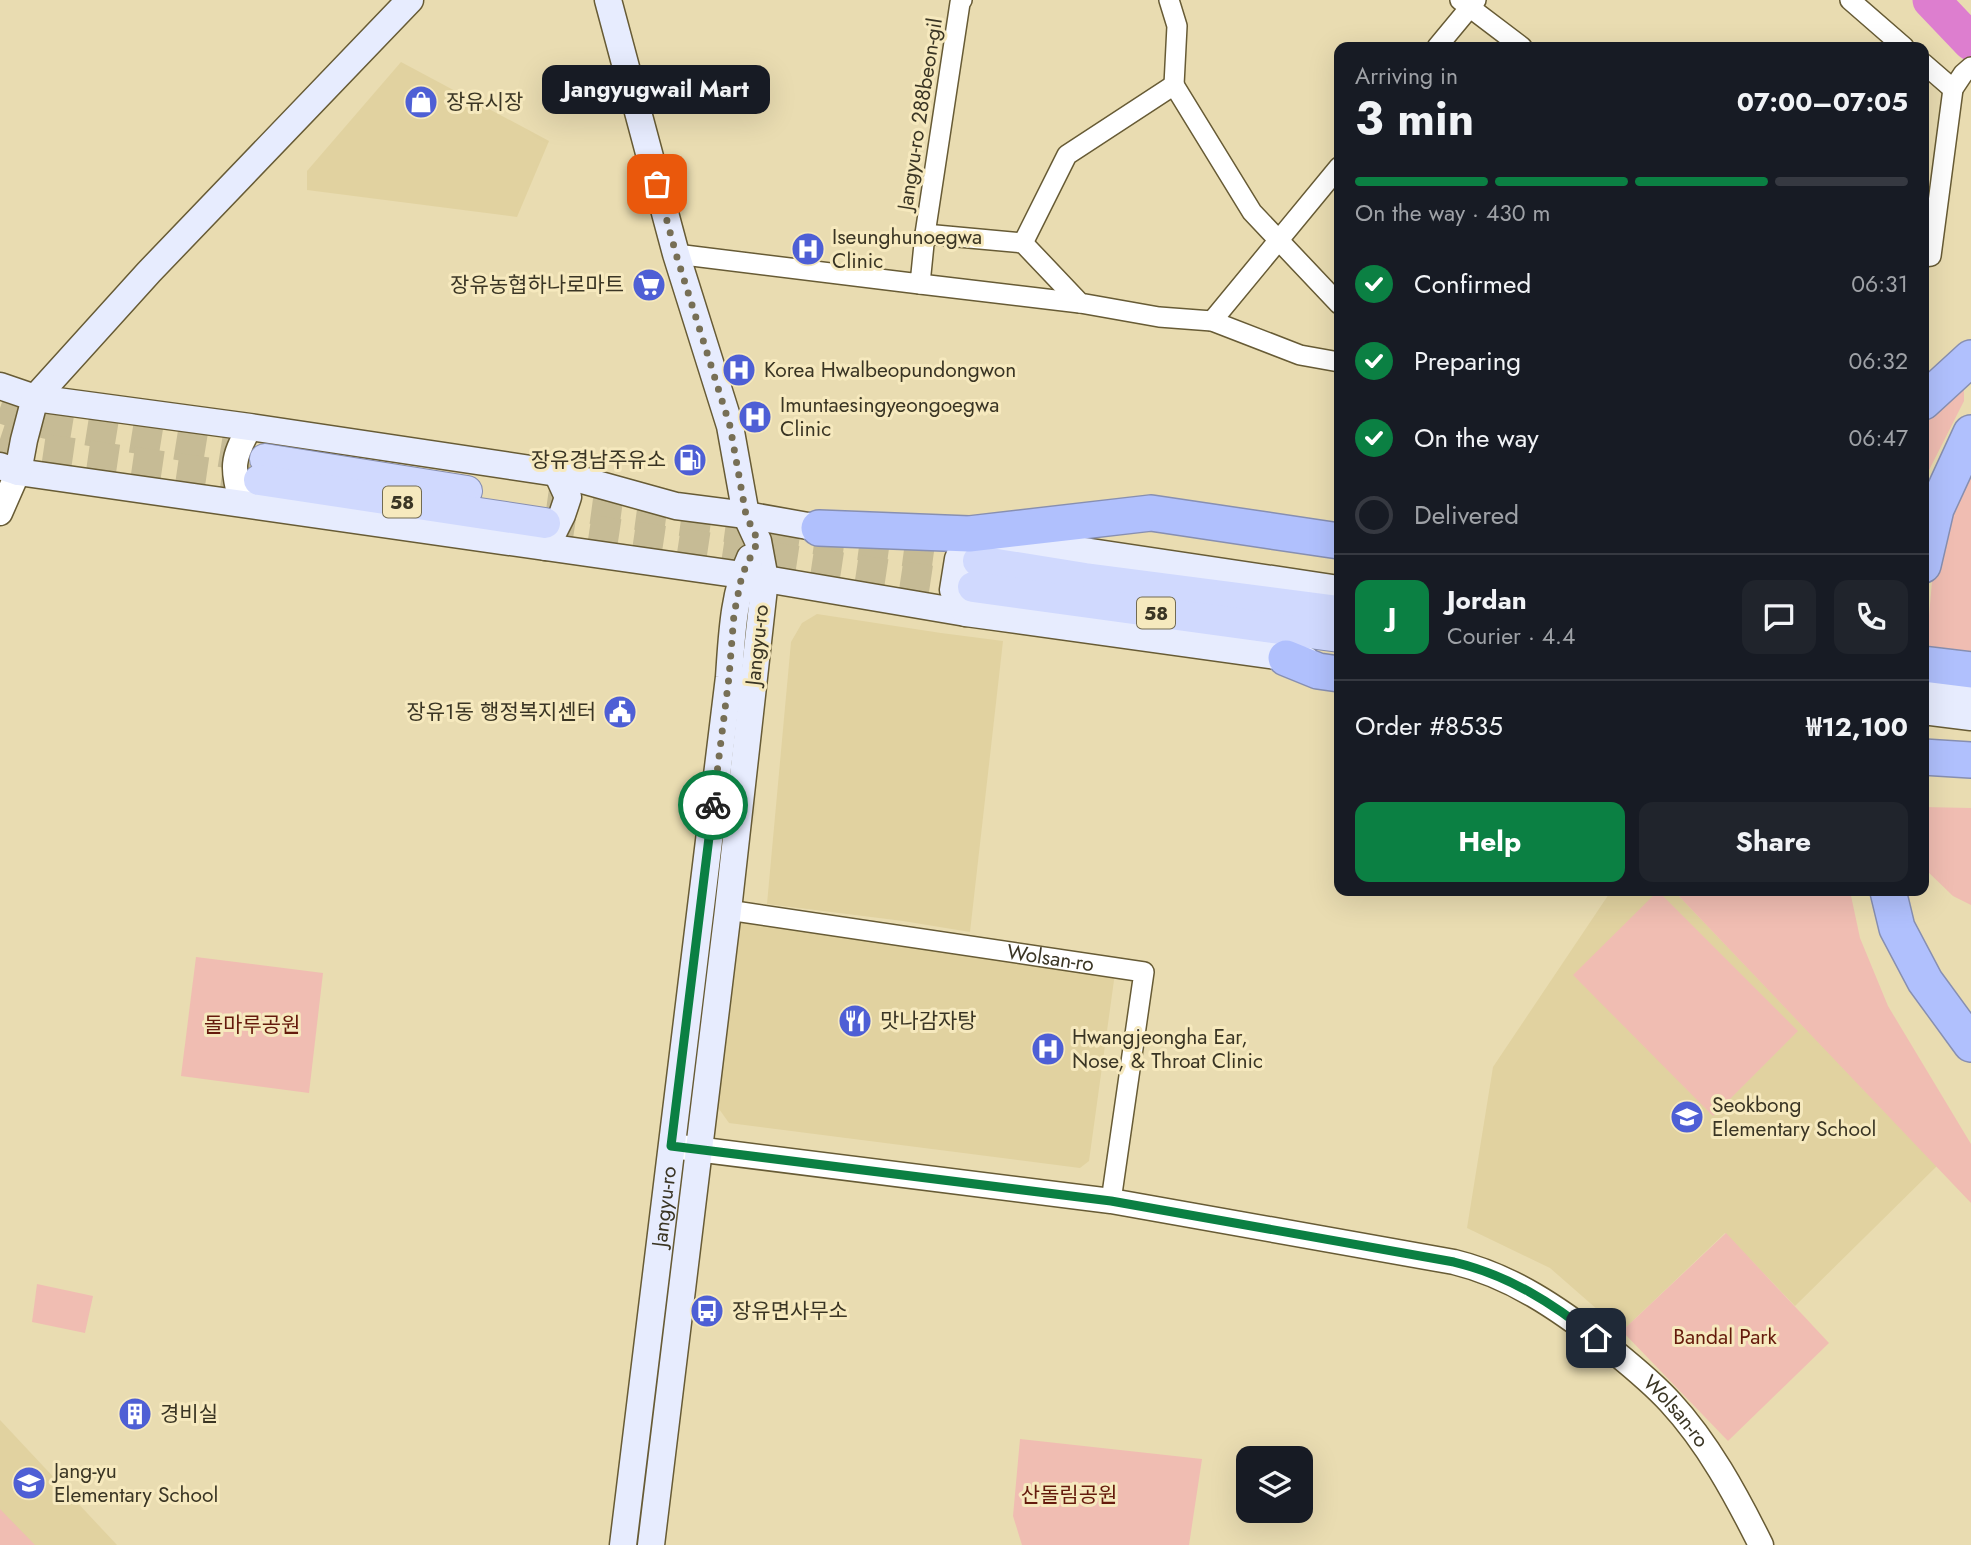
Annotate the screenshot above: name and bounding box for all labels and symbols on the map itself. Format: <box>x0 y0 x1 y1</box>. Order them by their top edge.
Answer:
street label: Jangyu-ro 288beon-gil <box>890 16 950 215</box>
callout: Jangyugwail Mart <box>543 65 771 114</box>
shop icon: 장유시장 <box>402 83 440 121</box>
place label: 장유시장 <box>446 87 523 117</box>
pin <box>627 154 687 214</box>
place label: Iseunghunoegwa Clinic <box>832 222 982 276</box>
hospital icon: Iseunghunoegwa Clinic <box>789 230 827 268</box>
supermarket icon: 장유농협하나로마트 <box>630 266 668 304</box>
place label: 장유농협하나로마트 <box>450 270 624 300</box>
hospital icon: Korea Hwalbeopundongwon <box>720 351 758 389</box>
place label: Korea Hwalbeopundongwon <box>764 355 1016 385</box>
place label: Imuntaesingyeongoegwa Clinic <box>780 390 999 444</box>
hospital icon: Imuntaesingyeongoegwa Clinic <box>736 398 774 436</box>
fuel station icon: 장유경남주유소 <box>671 441 709 479</box>
place label: 장유경남주유소 <box>531 445 666 475</box>
road number: 58 <box>383 486 421 517</box>
road number: 58 <box>1137 598 1175 628</box>
street label: Jangyu-ro <box>738 603 776 690</box>
public building icon: 장유1동 행정복지센터 <box>601 693 639 731</box>
place label: 장유1동 행정복지센터 <box>406 697 596 727</box>
courier <box>678 770 748 840</box>
street label: Wolsan-ro <box>1005 937 1096 979</box>
restaurant icon: 맛나감자탕 <box>836 1002 874 1040</box>
place label: 맛나감자탕 <box>880 1006 977 1036</box>
park label: 돌마루공원 <box>204 1010 300 1040</box>
place label: Hwangjeongha Ear, Nose, & Throat Clinic <box>1072 1022 1263 1076</box>
hospital icon: Hwangjeongha Ear, Nose, & Throat Clinic <box>1029 1030 1067 1068</box>
place label: Seokbong Elementary School <box>1712 1090 1876 1144</box>
school or university icon: Seokbong Elementary School <box>1668 1098 1706 1136</box>
street label: Jangyu-ro <box>644 1164 684 1252</box>
bus stop icon: 장유면사무소 <box>688 1292 726 1330</box>
place label: 장유면사무소 <box>732 1296 848 1326</box>
pin <box>1566 1308 1626 1368</box>
park label: Bandal Park <box>1673 1322 1777 1352</box>
street label: Wolsan-ro <box>1636 1368 1716 1454</box>
building icon: 경비실 <box>116 1395 154 1433</box>
place label: 경비실 <box>160 1399 218 1429</box>
place label: Jang-yu Elementary School <box>51 1456 218 1510</box>
school or university icon: Jang-yu Elementary School <box>10 1464 48 1502</box>
park label: 산돌림공원 <box>1021 1480 1117 1510</box>

